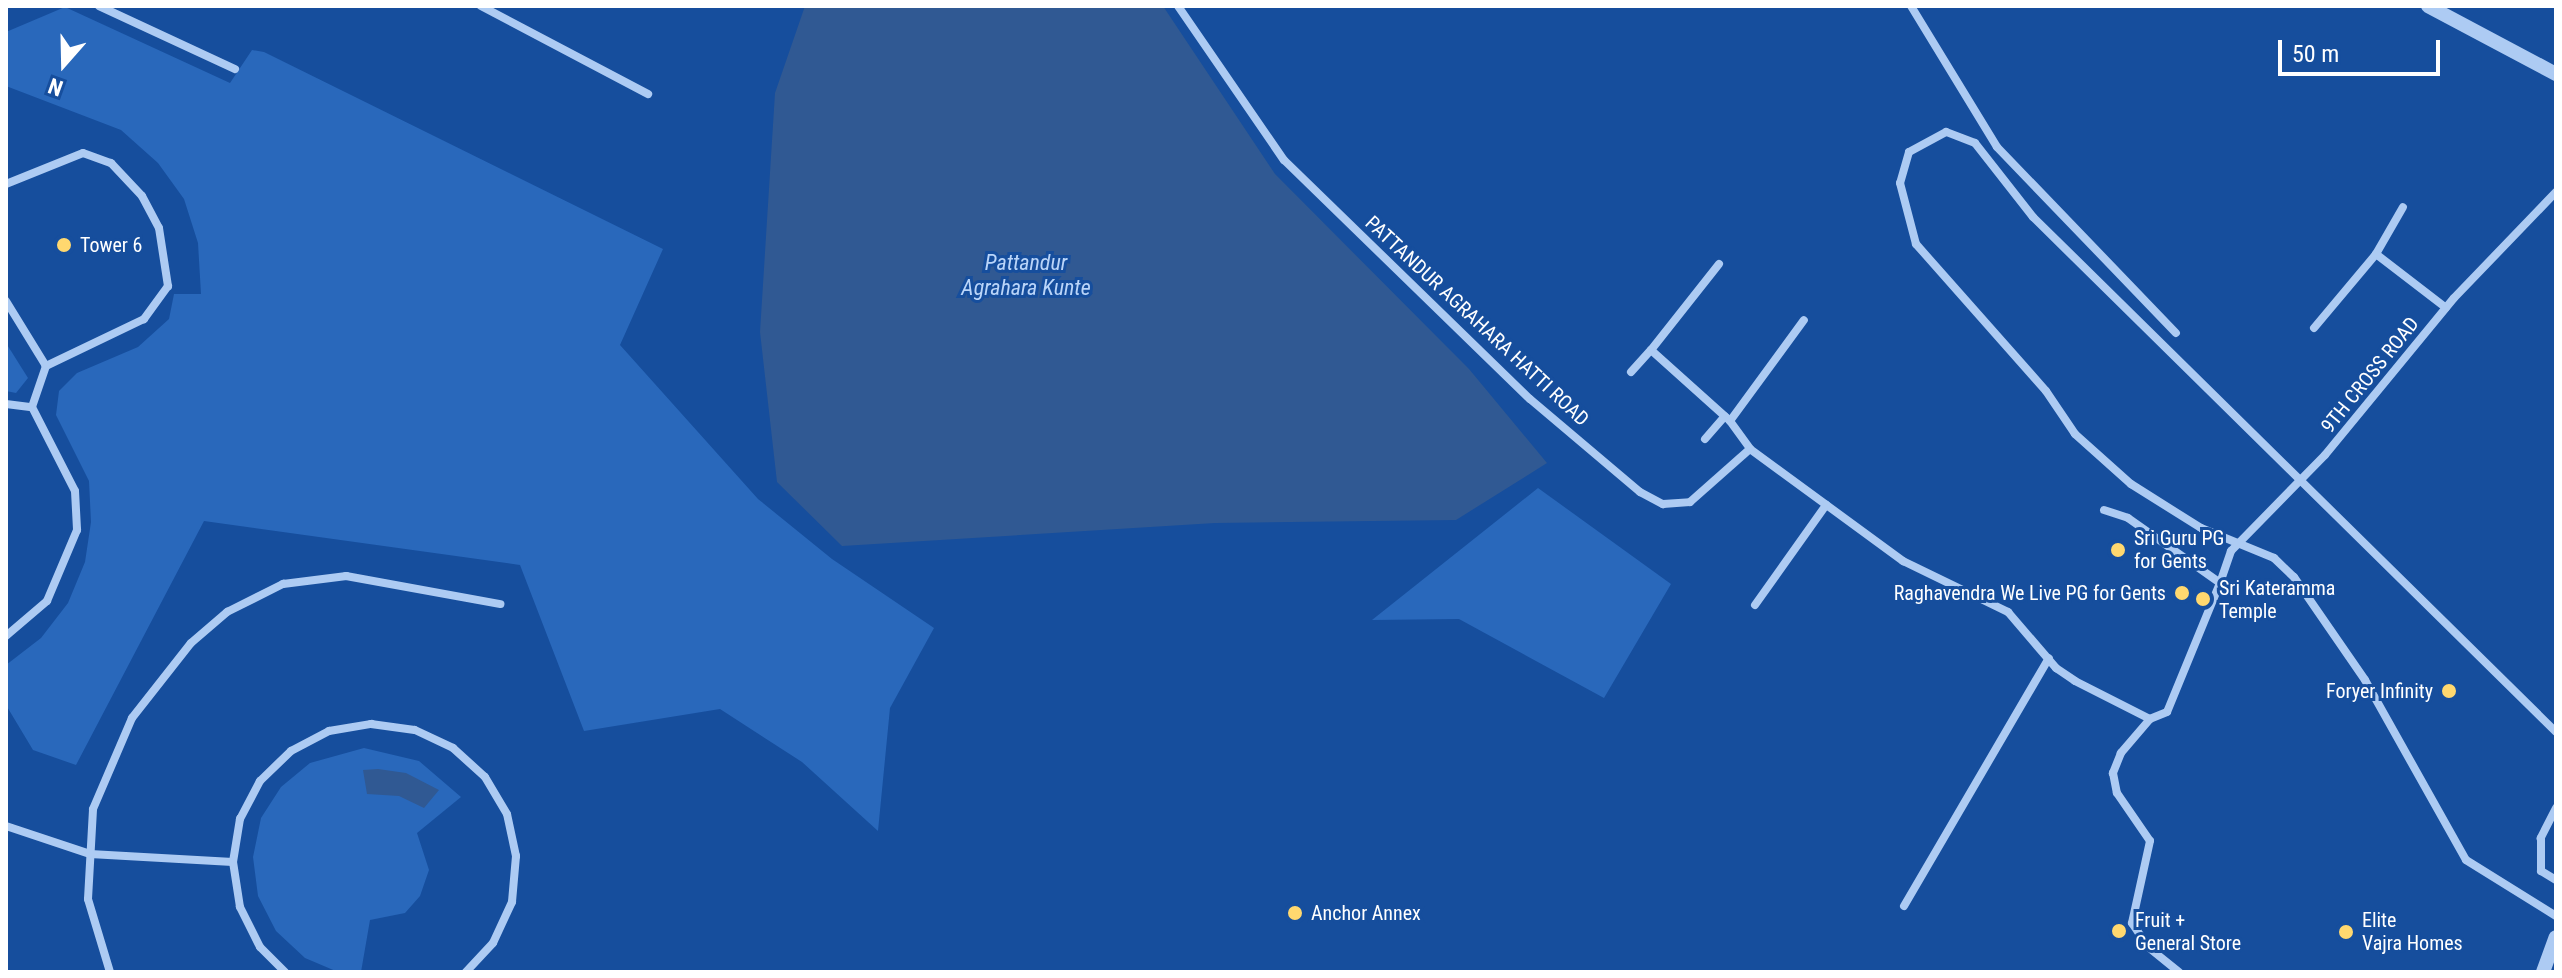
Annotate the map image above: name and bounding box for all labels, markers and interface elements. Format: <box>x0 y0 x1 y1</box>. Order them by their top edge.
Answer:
north arrow <box>24 24 104 104</box>
scale bar <box>2282 24 2444 74</box>
text: 50 m <box>2292 40 2339 68</box>
text: N <box>45 73 66 101</box>
street label: PATTANDUR AGRAHARA HATTI ROAD <box>1360 211 1594 431</box>
place label: Tower 6 <box>80 233 142 257</box>
marker: Tower 6 <box>55 236 73 254</box>
water label: Pattandur Agrahara Kunte <box>961 249 1091 300</box>
street label: 9TH CROSS ROAD <box>2316 312 2424 438</box>
place label: Sri Guru PG for Gents <box>2134 526 2224 573</box>
marker: Sri Guru PG for Gents <box>2109 541 2127 559</box>
place label: Sri Kateramma Temple <box>2219 576 2335 623</box>
place label: Raghavendra We Live PG for Gents <box>1894 581 2166 605</box>
marker: Raghavendra We Live PG for Gents <box>2173 584 2191 602</box>
marker: Sri Kateramma Temple <box>2194 590 2212 608</box>
place label: Foryer Infinity <box>2326 679 2433 703</box>
marker: Foryer Infinity <box>2440 682 2458 700</box>
place label: Anchor Annex <box>1311 901 1421 925</box>
marker: Anchor Annex <box>1286 904 1304 922</box>
place label: Fruit + General Store <box>2135 908 2241 955</box>
place label: Elite Vajra Homes <box>2362 908 2463 955</box>
marker: Fruit + General Store <box>2110 922 2128 940</box>
marker: Elite Vajra Homes <box>2337 923 2355 941</box>

